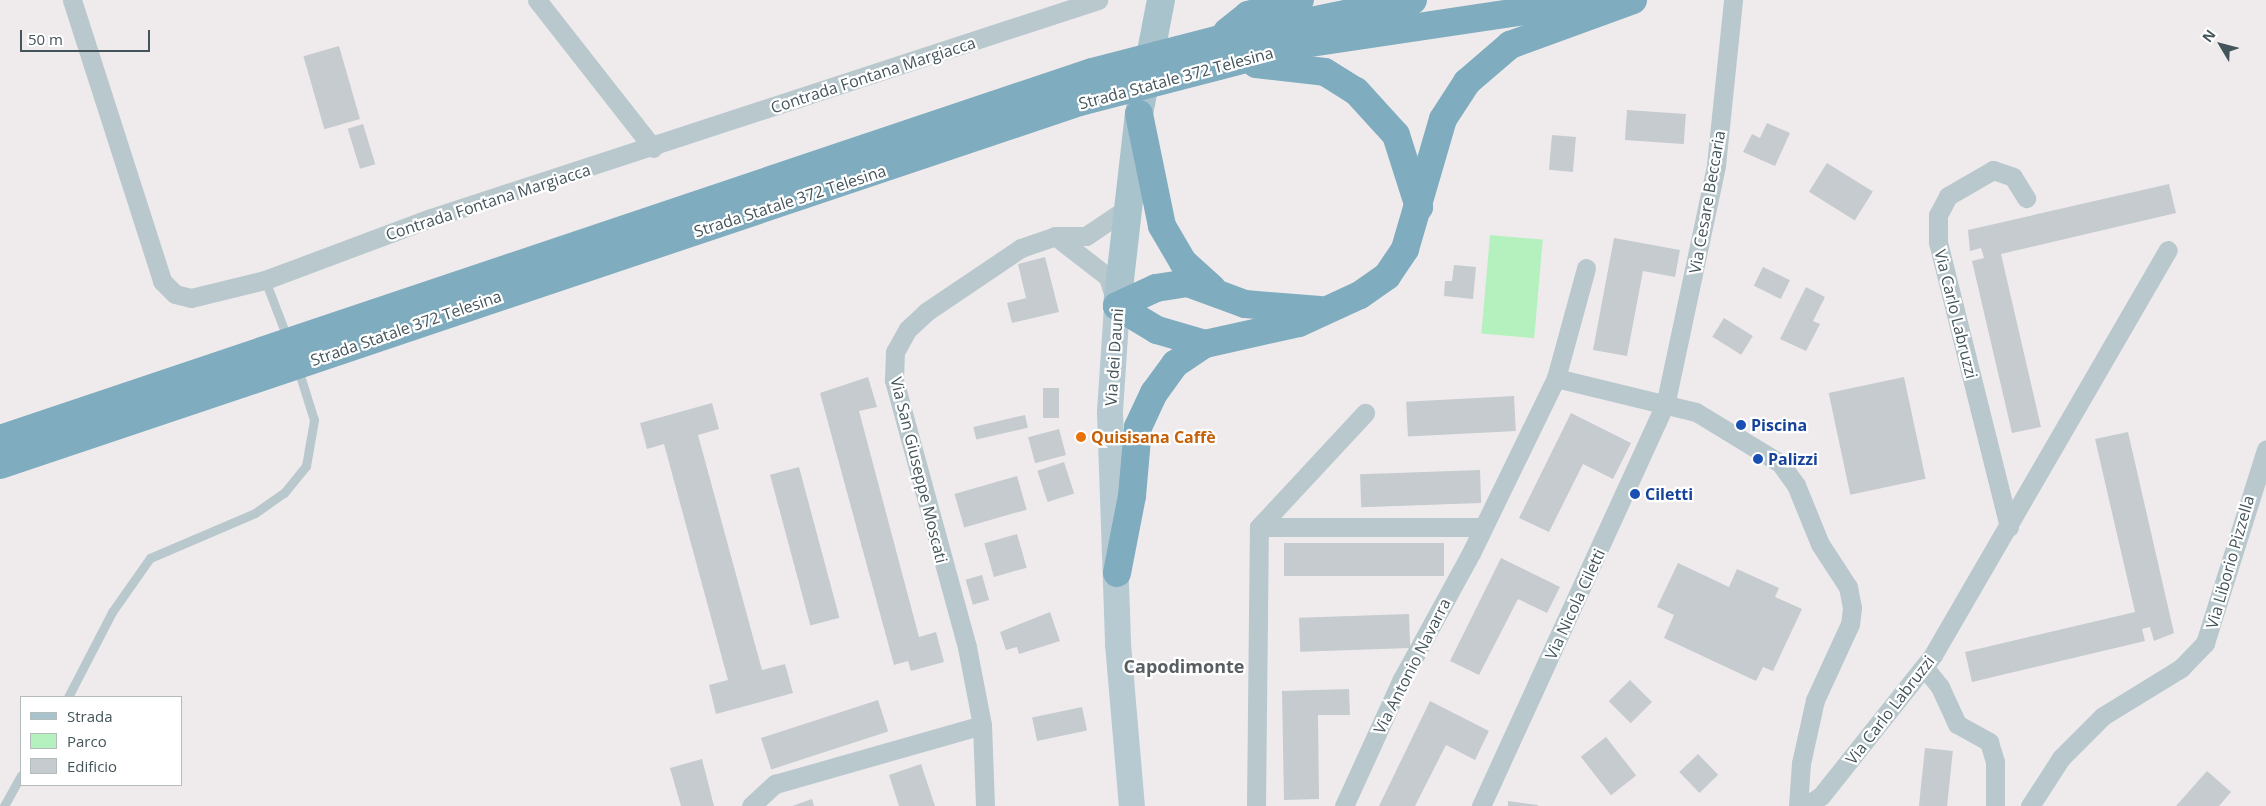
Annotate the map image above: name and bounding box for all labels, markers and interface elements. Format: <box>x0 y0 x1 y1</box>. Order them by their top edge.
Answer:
scale bar <box>22 20 152 52</box>
north arrow <box>2196 20 2246 70</box>
text: N <box>2198 25 2220 46</box>
text: 50 m <box>28 29 63 49</box>
street label: Contrada Fontana Margiacca <box>768 33 978 117</box>
street label: Strada Statale 372 Telesina <box>1077 43 1275 113</box>
street label: Via Cesare Beccaria <box>1685 129 1729 275</box>
street label: Contrada Fontana Margiacca <box>383 160 593 244</box>
street label: Strada Statale 372 Telesina <box>692 161 888 241</box>
street label: Via Carlo Labruzzi <box>1931 247 1981 381</box>
street label: Strada Statale 372 Telesina <box>308 286 504 370</box>
street label: Via dei Dauni <box>1101 308 1127 406</box>
street label: Via San Giuseppe Moscati <box>887 375 951 565</box>
place label: Piscina <box>1751 415 1807 435</box>
marker: Piscina <box>1735 419 1747 431</box>
place label: Quisisana Caffè <box>1091 427 1216 447</box>
marker: Quisisana Caffè <box>1075 431 1087 443</box>
place label: Palizzi <box>1768 449 1818 469</box>
marker: Palizzi <box>1752 453 1764 465</box>
place label: Ciletti <box>1645 484 1693 504</box>
marker: Ciletti <box>1629 488 1641 500</box>
street label: Via Liborio Pizzella <box>2202 493 2258 631</box>
street label: Via Nicola Ciletti <box>1541 546 1609 662</box>
street label: Via Antonio Navarra <box>1370 595 1454 737</box>
street label: Via Carlo Labruzzi <box>1842 652 1938 768</box>
district label: Capodimonte <box>1124 655 1244 677</box>
legend <box>20 696 182 786</box>
text: Strada <box>67 706 113 726</box>
text: Parco <box>67 731 107 751</box>
text: Edificio <box>67 756 117 776</box>

